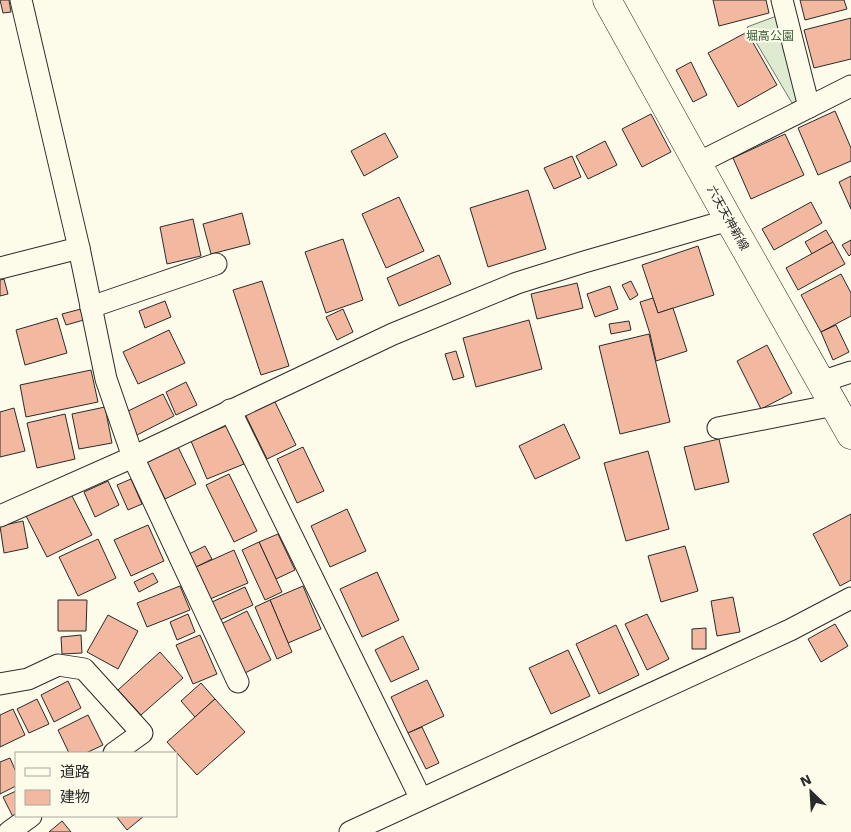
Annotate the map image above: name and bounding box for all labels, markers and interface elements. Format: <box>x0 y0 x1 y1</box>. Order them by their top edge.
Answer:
park label: 堀高公園 <box>746 29 794 43</box>
street label: 六天天神新線 <box>704 183 752 253</box>
legend <box>15 752 178 817</box>
text: 道路 <box>60 763 90 781</box>
north arrow <box>786 767 836 817</box>
text: N <box>797 771 814 790</box>
text: 建物 <box>60 788 90 806</box>

